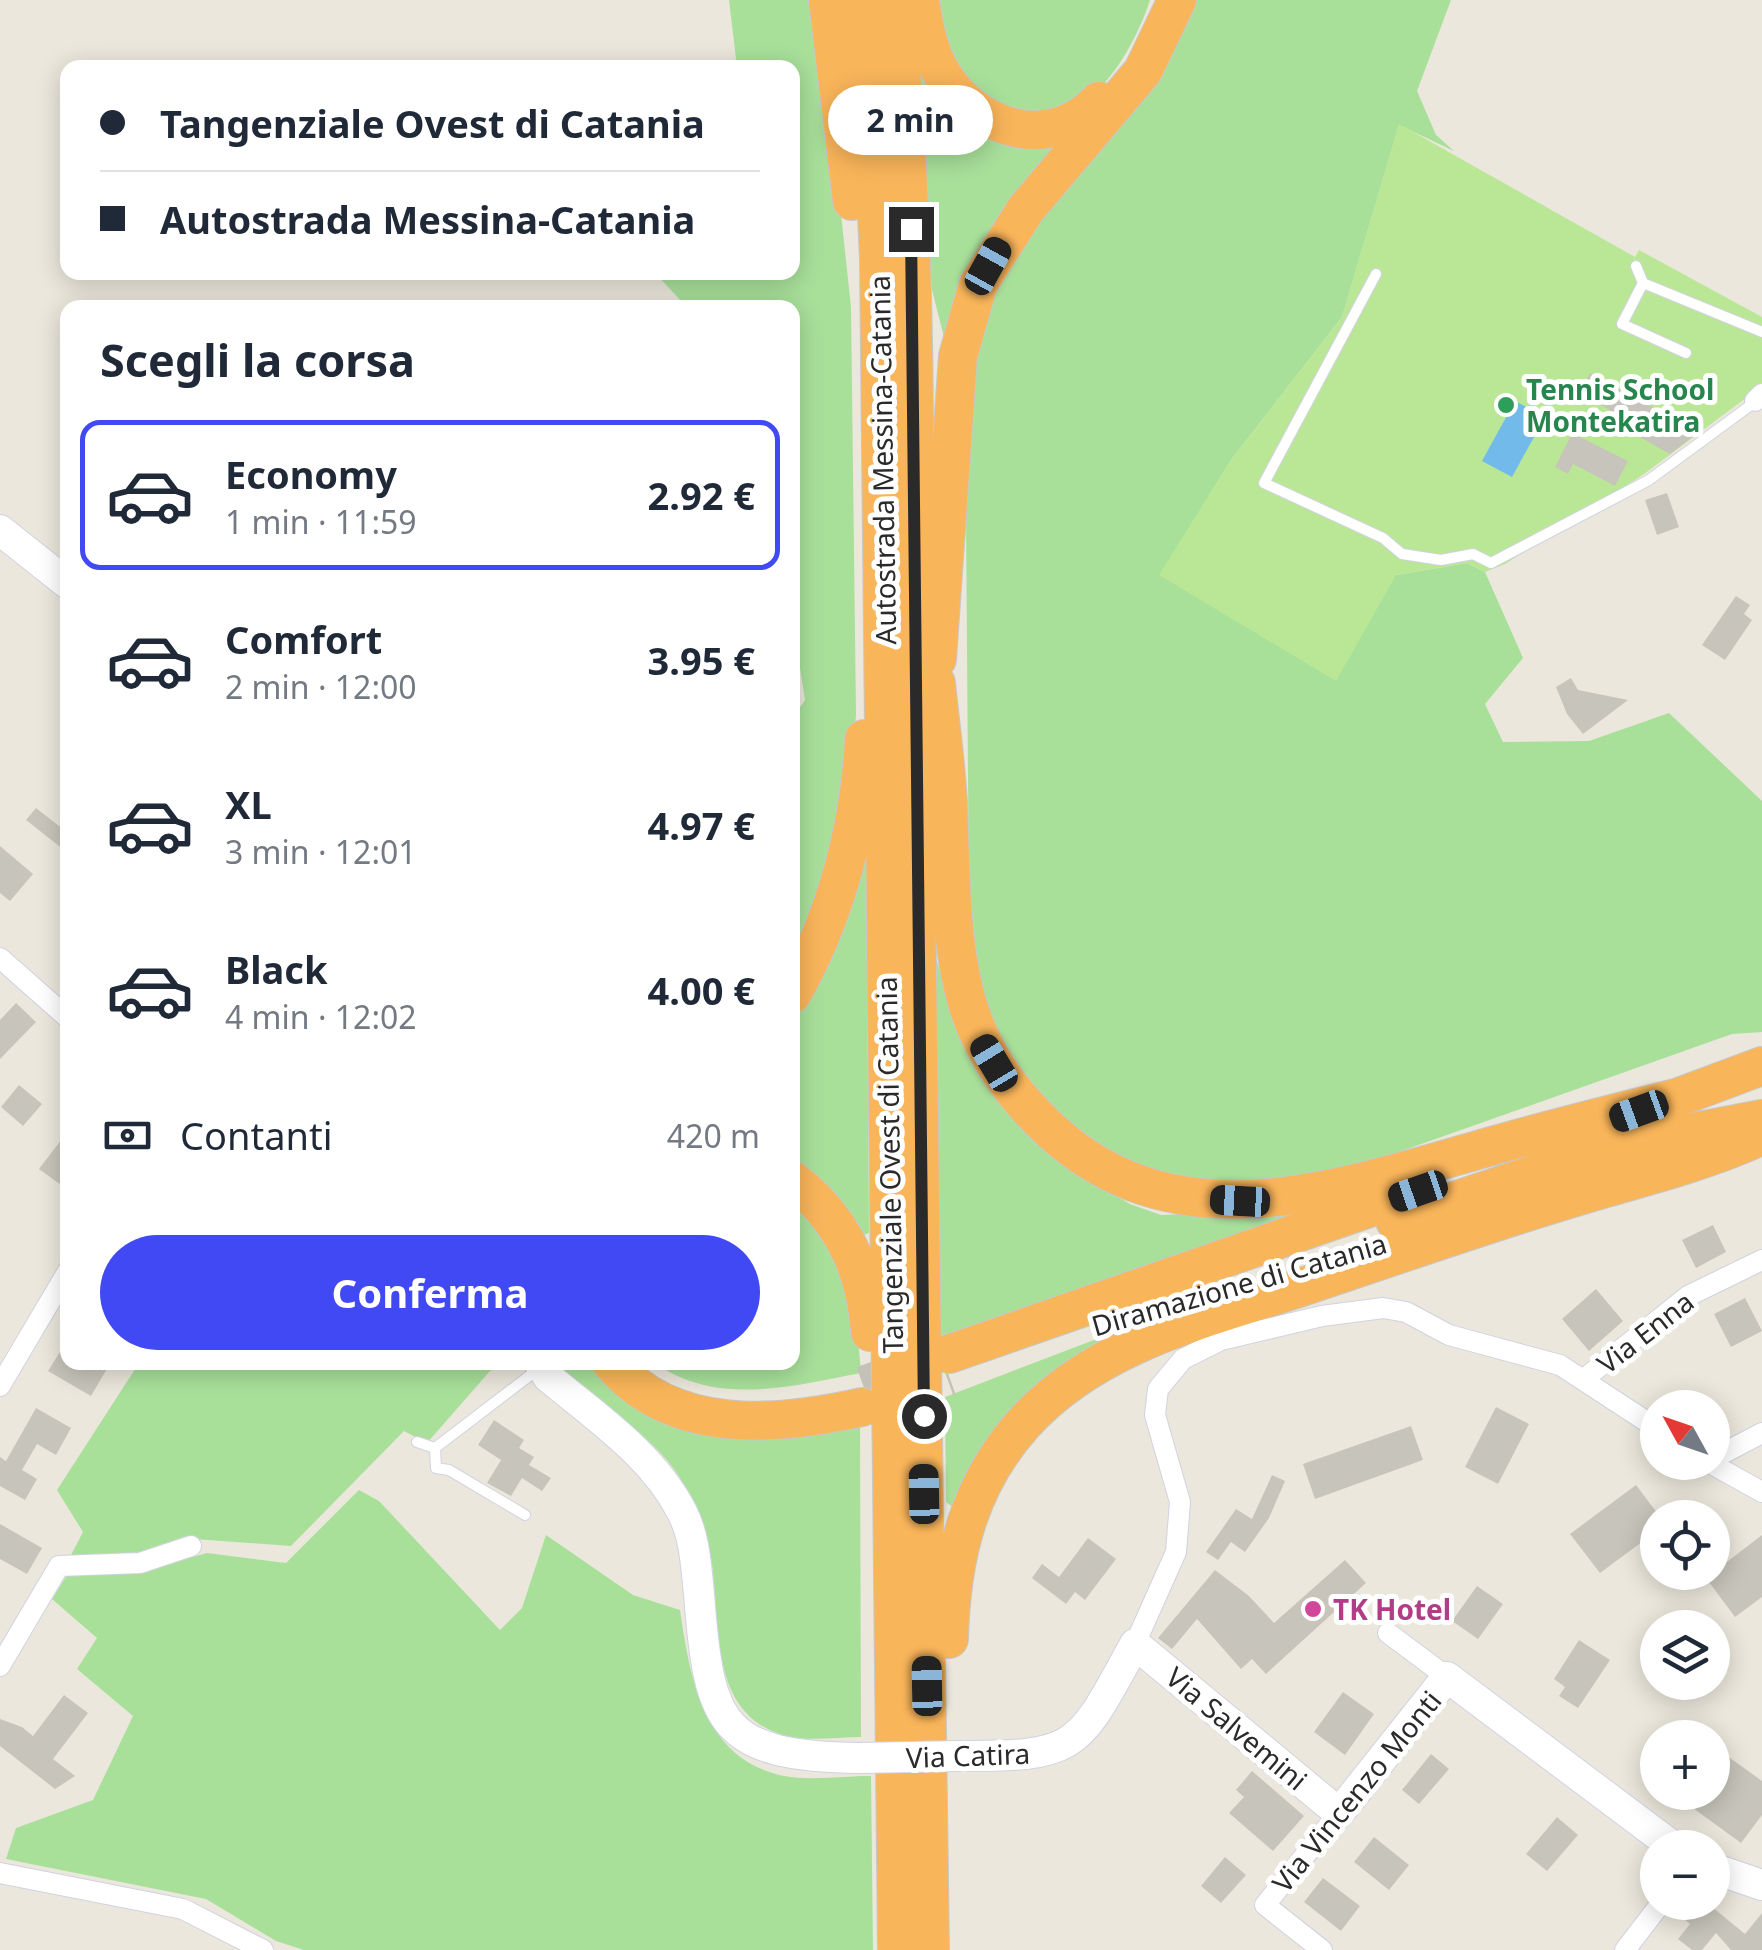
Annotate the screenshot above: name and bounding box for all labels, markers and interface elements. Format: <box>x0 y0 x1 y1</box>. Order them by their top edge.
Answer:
callout: 2 min <box>828 84 994 154</box>
text: Tangenziale Ovest di Catania <box>160 97 705 149</box>
text: 2 min <box>866 98 955 141</box>
text: Autostrada Messina-Catania <box>160 193 695 245</box>
route end <box>889 207 934 252</box>
car <box>960 232 1016 300</box>
street label: Autostrada Messina-Catania <box>860 275 904 645</box>
text: Scegli la corsa <box>100 329 415 390</box>
place label: Tennis School Montekatira <box>1526 370 1714 440</box>
marker: Tennis School Montekatira <box>1495 394 1517 416</box>
text: Economy <box>225 448 397 500</box>
icon: car <box>105 450 195 540</box>
text: 2.92 € <box>647 469 755 521</box>
text: 1 min · 11:59 <box>225 500 417 543</box>
text: Comfort <box>225 613 382 665</box>
icon: car <box>105 615 195 705</box>
text: 3.95 € <box>647 634 755 686</box>
text: 2 min · 12:00 <box>225 665 417 708</box>
text: XL <box>225 778 272 830</box>
icon: car <box>105 780 195 870</box>
text: 4.97 € <box>647 799 755 851</box>
text: 3 min · 12:01 <box>225 830 417 873</box>
text: Black <box>225 943 328 995</box>
icon: car <box>105 945 195 1035</box>
text: 4.00 € <box>647 964 755 1016</box>
street label: Tangenziale Ovest di Catania <box>867 976 911 1354</box>
text: 4 min · 12:02 <box>225 995 417 1038</box>
car <box>966 1030 1022 1096</box>
car <box>1606 1087 1672 1135</box>
icon: cash <box>100 1108 155 1163</box>
text: Contanti <box>180 1109 333 1161</box>
text: 420 m <box>667 1114 760 1157</box>
car <box>1385 1167 1451 1215</box>
car <box>1209 1184 1271 1218</box>
street label: Diramazione di Catania <box>1087 1224 1391 1344</box>
button: Conferma <box>100 1235 760 1350</box>
street label: Via Enna <box>1589 1282 1701 1382</box>
north arrow <box>1640 1390 1730 1480</box>
map controls <box>1640 1390 1730 1920</box>
route start <box>902 1394 947 1439</box>
car <box>908 1464 940 1524</box>
button: locate <box>1640 1500 1730 1590</box>
place label: TK Hotel <box>1333 1590 1451 1628</box>
marker: TK Hotel <box>1302 1598 1324 1620</box>
button: layers <box>1640 1610 1730 1700</box>
car <box>911 1656 943 1716</box>
street label: Via Salvemini <box>1158 1658 1316 1798</box>
street label: Via Vincenzo Monti <box>1263 1682 1449 1900</box>
button: + <box>1640 1720 1730 1810</box>
street label: Via Catira <box>905 1734 1031 1776</box>
button: − <box>1640 1830 1730 1920</box>

